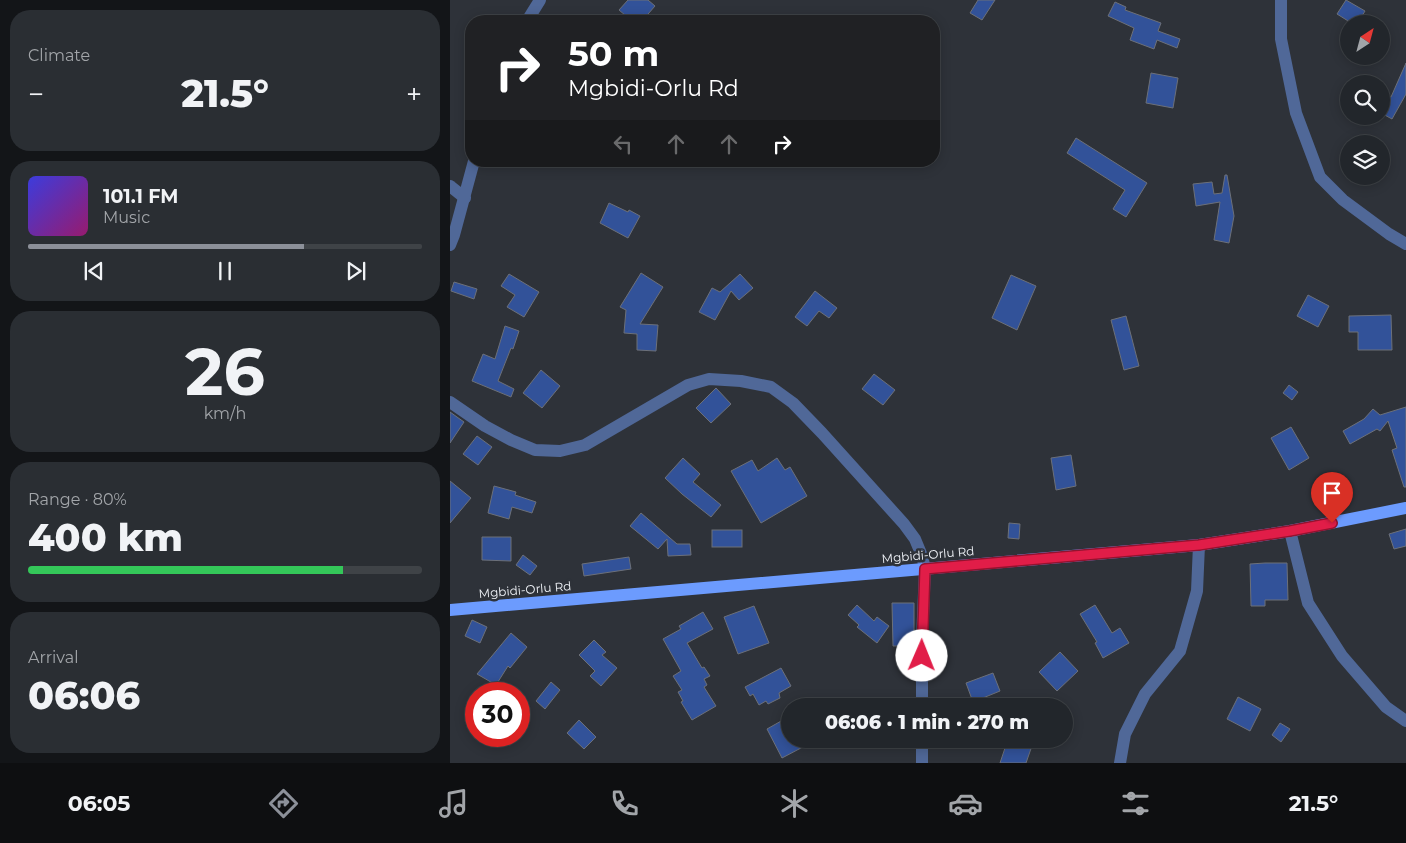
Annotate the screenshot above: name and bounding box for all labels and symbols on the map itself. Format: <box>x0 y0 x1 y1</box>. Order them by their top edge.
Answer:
north arrow <box>1340 15 1390 65</box>
pin <box>1311 472 1353 523</box>
street label: Mgbidi-Orlu Rd <box>881 543 975 566</box>
street label: Mgbidi-Orlu Rd <box>478 578 572 601</box>
position arrow <box>895 629 947 681</box>
speed limit sign: 30 <box>465 682 530 747</box>

